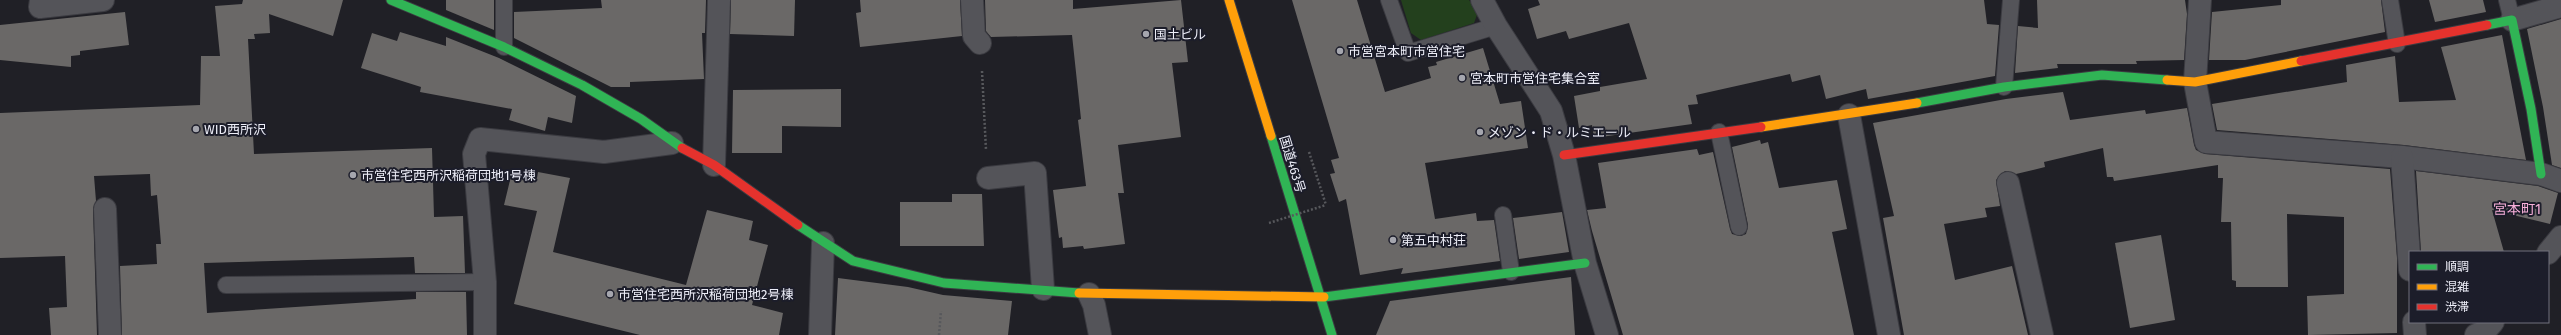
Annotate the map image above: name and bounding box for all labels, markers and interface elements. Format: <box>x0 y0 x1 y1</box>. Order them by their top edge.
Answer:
place label: 国土ビル <box>1154 27 1206 42</box>
marker: 国土ビル <box>1141 29 1151 39</box>
place label: 市営宮本町市営住宅 <box>1348 44 1465 59</box>
marker: 市営宮本町市営住宅 <box>1335 46 1345 56</box>
place label: 宮本町市営住宅集合室 <box>1470 71 1600 86</box>
marker: 宮本町市営住宅集合室 <box>1457 73 1467 83</box>
place label: WID西所沢 <box>204 122 266 137</box>
marker: WID西所沢 <box>191 124 201 134</box>
place label: メゾン・ド・ルミエール <box>1488 125 1631 140</box>
marker: メゾン・ド・ルミエール <box>1475 127 1485 137</box>
street label: 国道463号 <box>1277 134 1308 195</box>
place label: 市営住宅西所沢稲荷団地1号棟 <box>361 168 536 183</box>
marker: 市営住宅西所沢稲荷団地1号棟 <box>348 170 358 180</box>
district label: 宮本町1 <box>2493 201 2541 218</box>
place label: 第五中村荘 <box>1401 233 1466 248</box>
marker: 第五中村荘 <box>1388 235 1398 245</box>
legend <box>2409 251 2549 323</box>
text: 順調 <box>2445 260 2469 274</box>
text: 混雑 <box>2445 280 2469 294</box>
place label: 市営住宅西所沢稲荷団地2号棟 <box>618 287 793 302</box>
marker: 市営住宅西所沢稲荷団地2号棟 <box>605 289 615 299</box>
text: 渋滞 <box>2445 300 2469 314</box>

